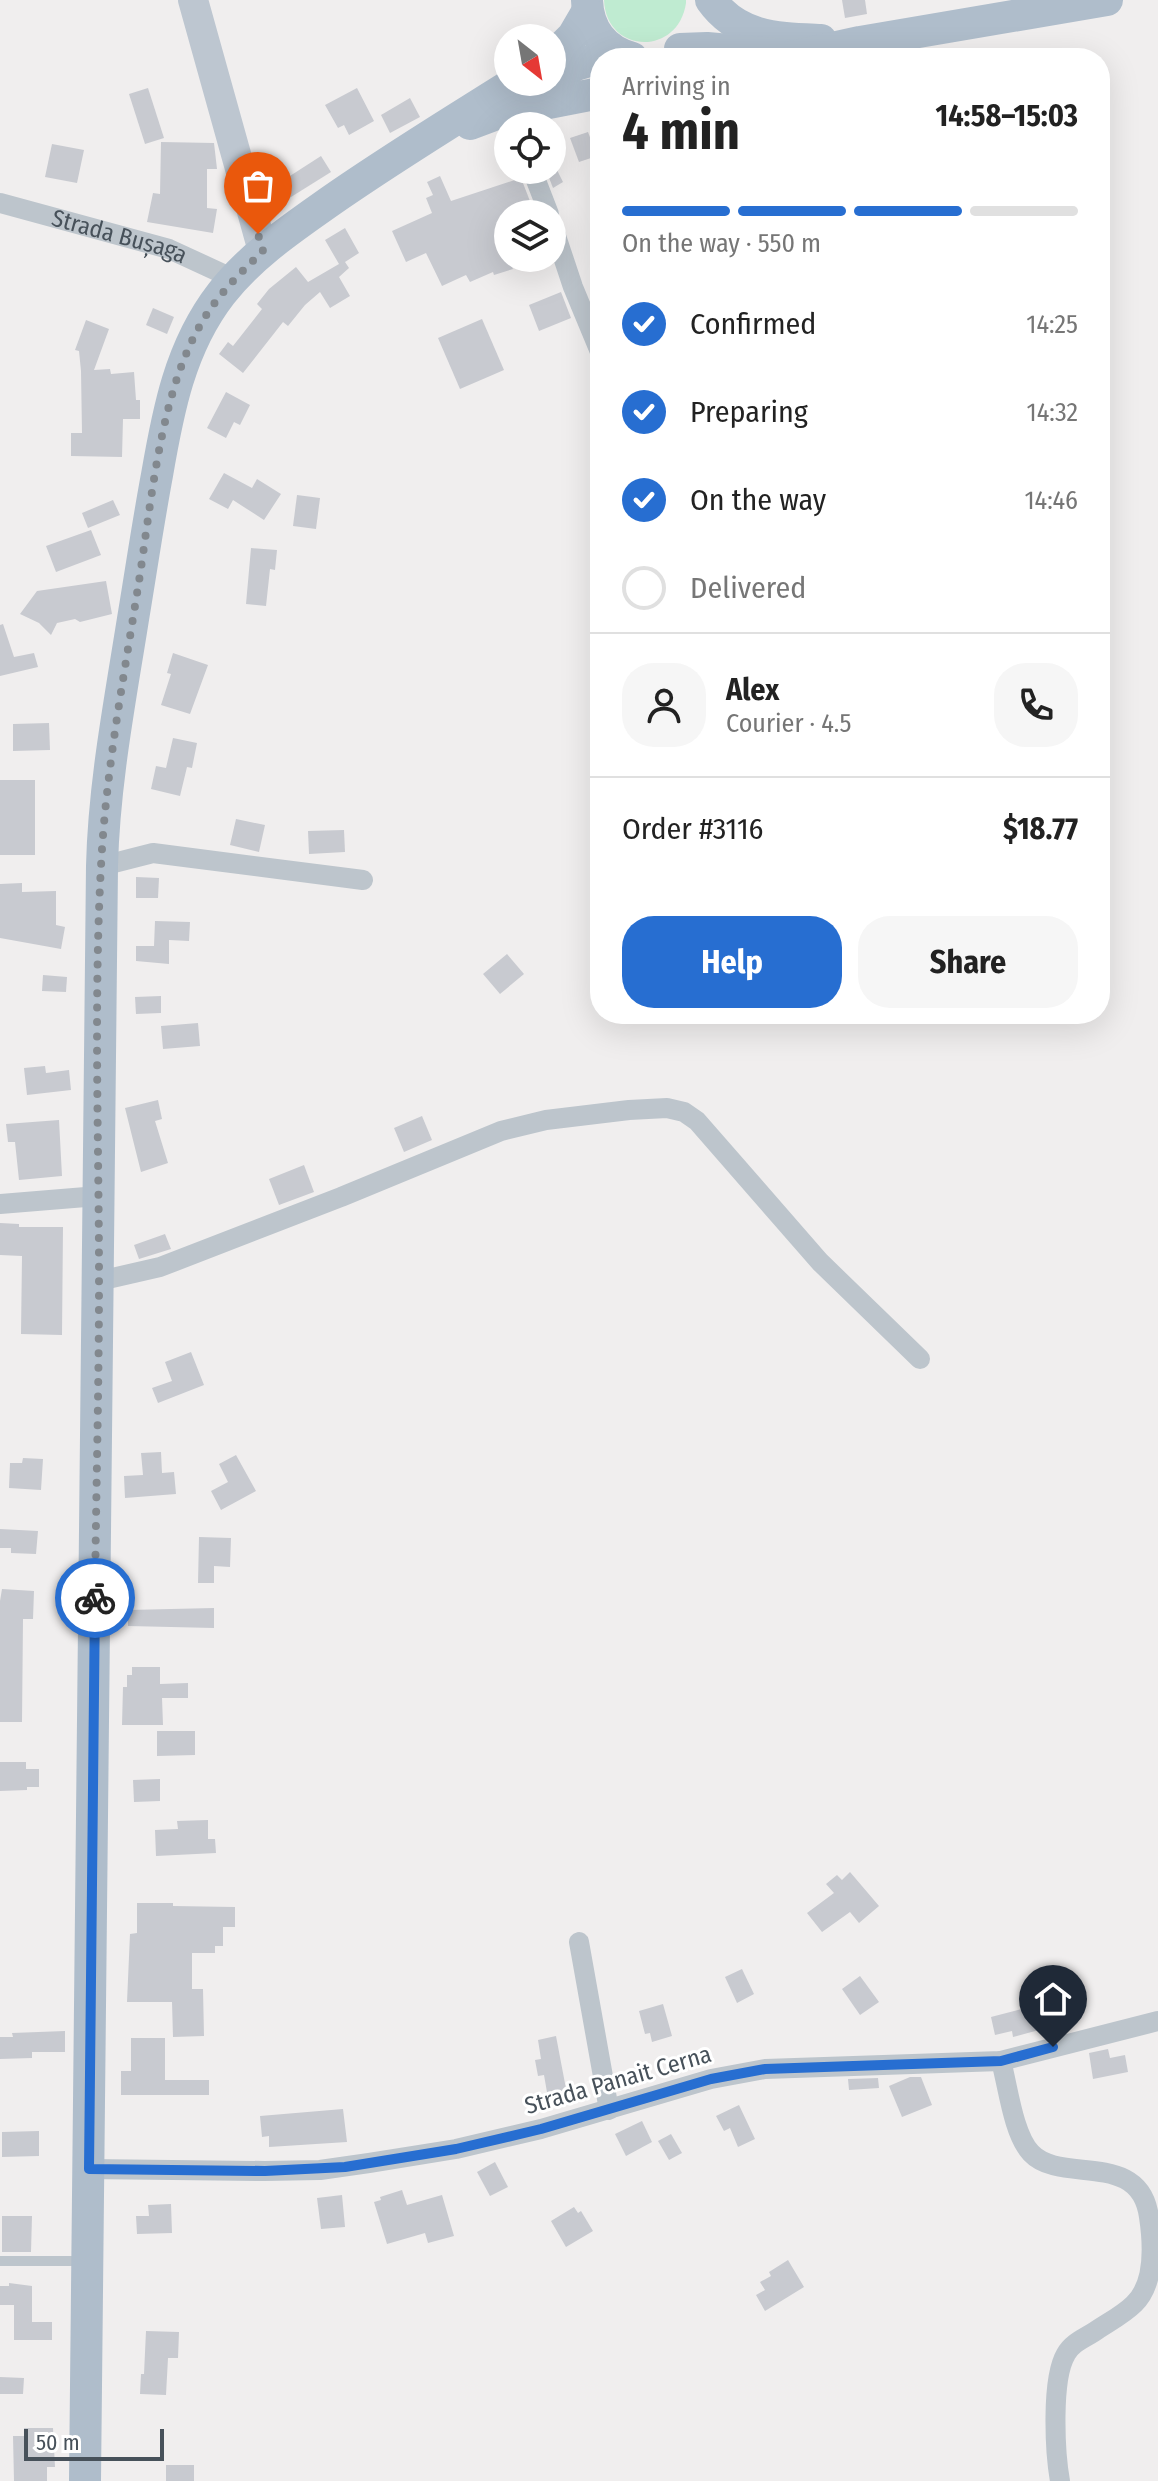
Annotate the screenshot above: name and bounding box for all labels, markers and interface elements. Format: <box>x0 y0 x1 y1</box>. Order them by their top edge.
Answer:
north arrow <box>494 24 566 96</box>
map controls <box>494 24 566 272</box>
text: Arriving in <box>622 71 731 102</box>
text: 14:58–15:03 <box>936 98 1078 134</box>
text: 4 min <box>622 100 740 163</box>
button: locate <box>494 112 566 184</box>
pin <box>224 152 292 234</box>
icon: bag <box>236 164 280 208</box>
button: layers <box>494 200 566 272</box>
street label: Strada Bușaga <box>49 204 192 269</box>
text: On the way · 550 m <box>622 228 821 259</box>
icon: check <box>622 302 666 346</box>
text: Confirmed <box>690 306 816 342</box>
text: 14:25 <box>1026 309 1078 340</box>
icon: check <box>622 390 666 434</box>
text: Preparing <box>690 394 808 430</box>
text: 14:32 <box>1027 397 1078 428</box>
icon: check <box>622 478 666 522</box>
text: On the way <box>690 482 826 518</box>
text: 14:46 <box>1024 485 1078 516</box>
text: Delivered <box>690 570 806 606</box>
button: person <box>622 663 706 747</box>
button: phone <box>994 663 1078 747</box>
text: Alex <box>726 672 779 708</box>
text: Courier · 4.5 <box>726 708 852 739</box>
text: Order #3116 <box>622 811 763 847</box>
text: $18.77 <box>1003 811 1078 847</box>
button: Help <box>622 916 842 1008</box>
button: Share <box>858 916 1078 1008</box>
courier <box>55 1558 135 1638</box>
icon: bike <box>73 1576 117 1620</box>
pin <box>1019 1965 1087 2047</box>
icon: home <box>1031 1977 1075 2021</box>
street label: Strada Panait Cerna <box>521 2040 715 2120</box>
scale bar <box>24 2425 164 2461</box>
text: 50 m <box>36 2429 80 2456</box>

